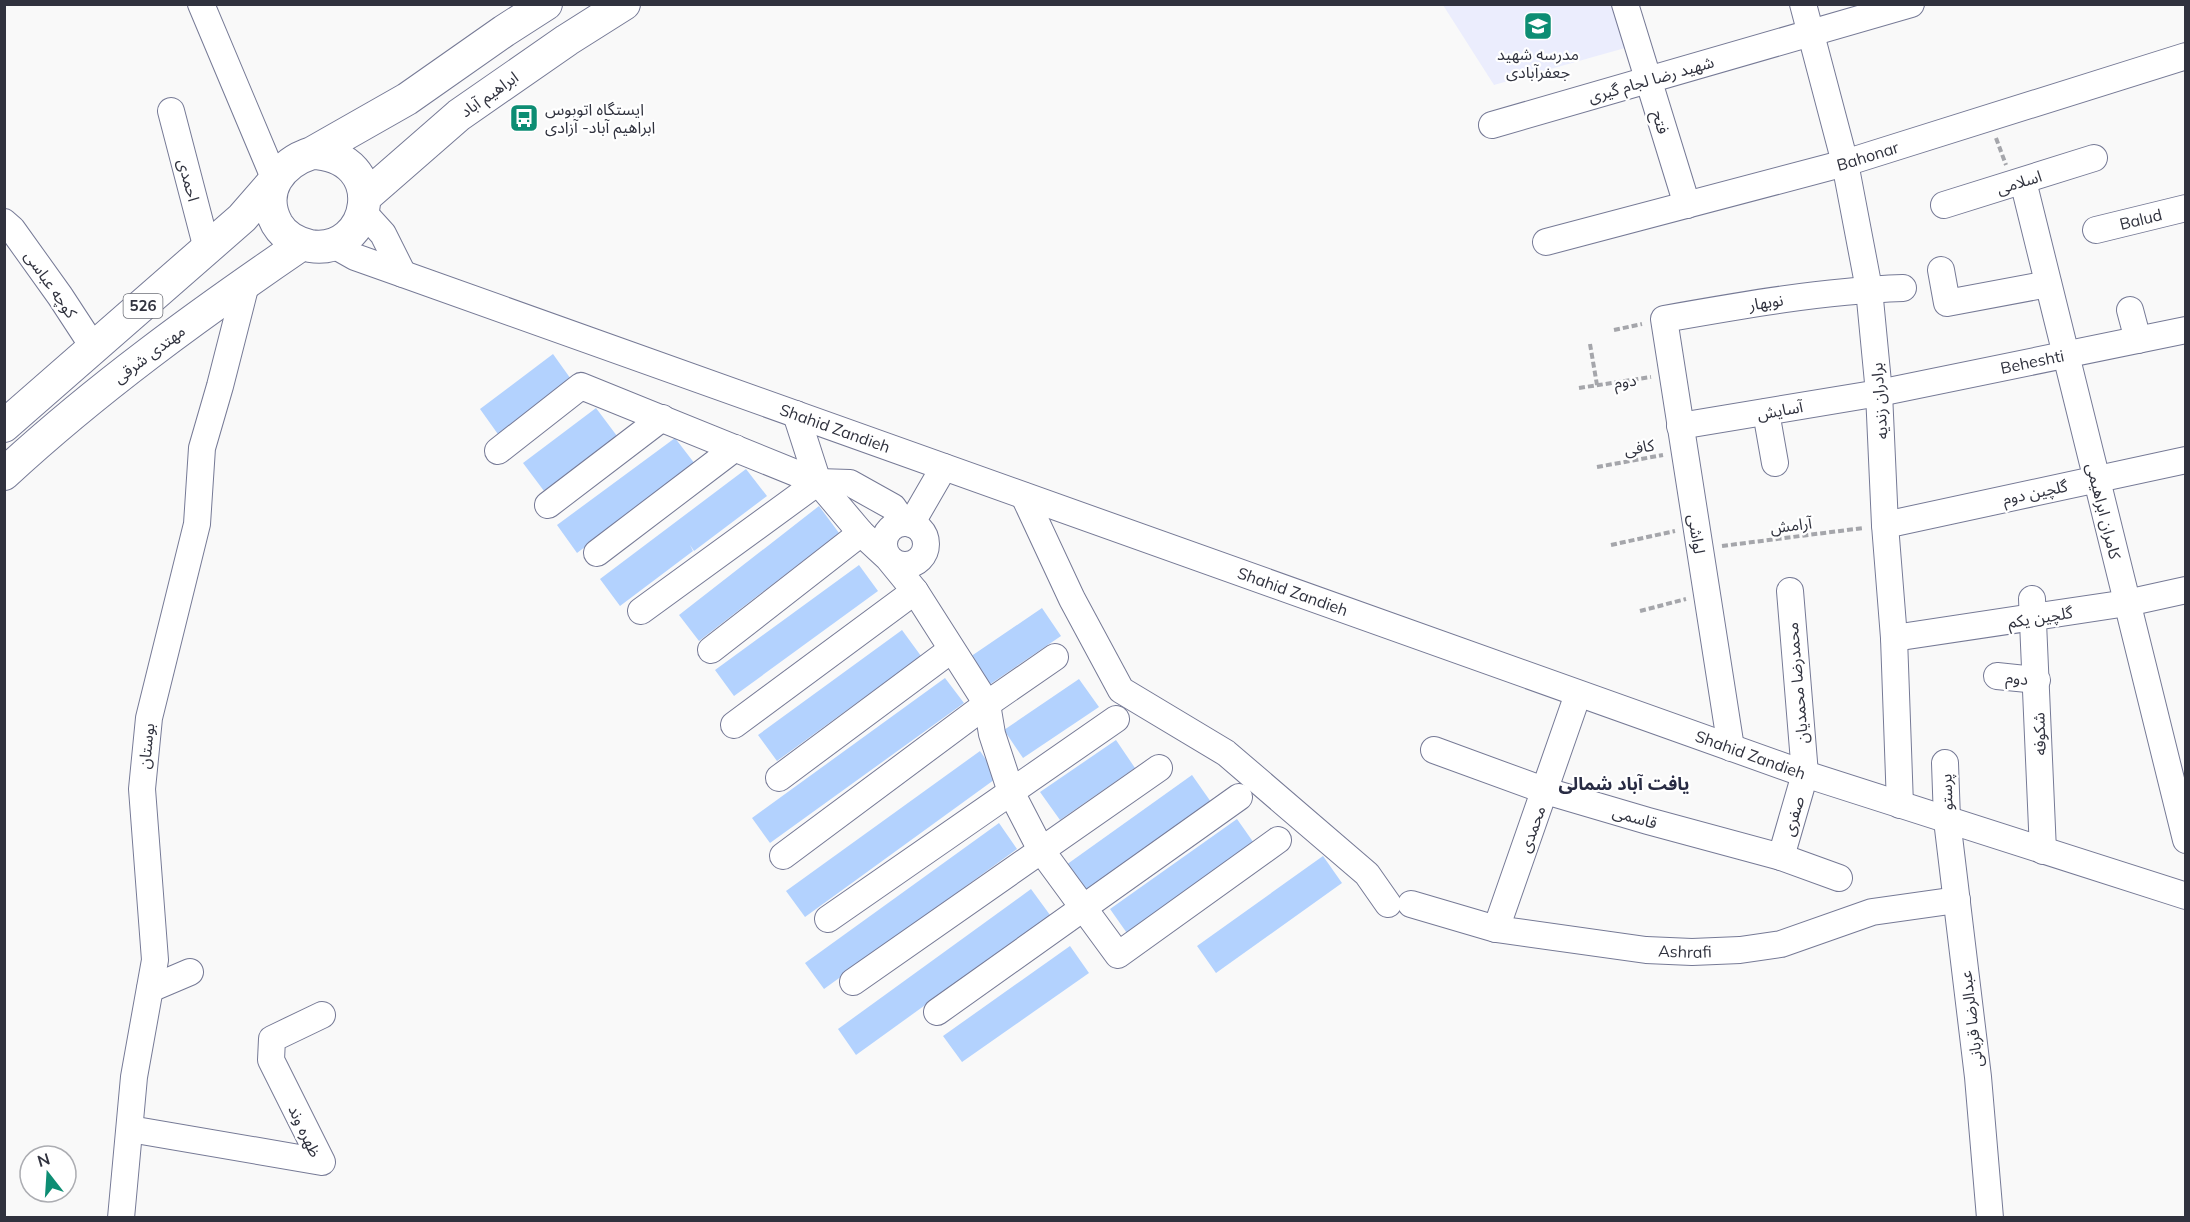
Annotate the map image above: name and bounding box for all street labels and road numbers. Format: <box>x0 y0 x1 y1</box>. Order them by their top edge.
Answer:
street label: شهید رضا لجام گیری <box>1586 51 1717 109</box>
street label: ابراهیم آباد <box>456 67 524 124</box>
street label: فتح <box>1645 108 1674 137</box>
street label: Bahonar <box>1835 137 1901 175</box>
street label: احمدی <box>174 157 204 203</box>
street label: اسلامی <box>1994 166 2044 198</box>
street label: Balud <box>2117 204 2164 234</box>
street label: کوچه عباسی <box>20 246 82 323</box>
street label: نوبهار <box>1746 289 1785 315</box>
road number: 526 <box>124 294 162 318</box>
street label: مهتدی شرقی <box>109 321 189 387</box>
street label: Beheshti <box>1999 345 2066 378</box>
street label: برادران زندیه <box>1866 362 1892 440</box>
street label: دوم <box>1612 370 1638 395</box>
street label: آسایش <box>1756 396 1806 424</box>
street label: Shahid Zandieh <box>777 399 893 457</box>
street label: کافی <box>1622 434 1656 459</box>
street label: کامران ابراهیمی <box>2082 461 2126 562</box>
street label: گلچین دوم <box>2001 475 2070 512</box>
street label: آرامش <box>1769 512 1814 537</box>
street label: لواشی <box>1684 513 1710 555</box>
street label: Shahid Zandieh <box>1235 562 1351 620</box>
street label: گلچین یکم <box>2006 602 2075 635</box>
street label: محمدرضا محمدیان <box>1782 621 1812 745</box>
street label: دوم <box>2004 667 2029 692</box>
street label: شکوفه <box>2028 712 2050 756</box>
street label: بوستان <box>134 722 158 770</box>
street label: Shahid Zandieh <box>1693 726 1808 783</box>
street label: پرستو <box>1935 773 1958 811</box>
street label: صفری <box>1778 794 1808 838</box>
street label: قاسمی <box>1610 801 1660 833</box>
street label: محمدی <box>1514 803 1550 855</box>
street label: Ashrafi <box>1658 941 1712 962</box>
street label: عبدالرضا قربانی <box>1955 970 1987 1068</box>
street label: ظهره وند <box>284 1102 326 1160</box>

